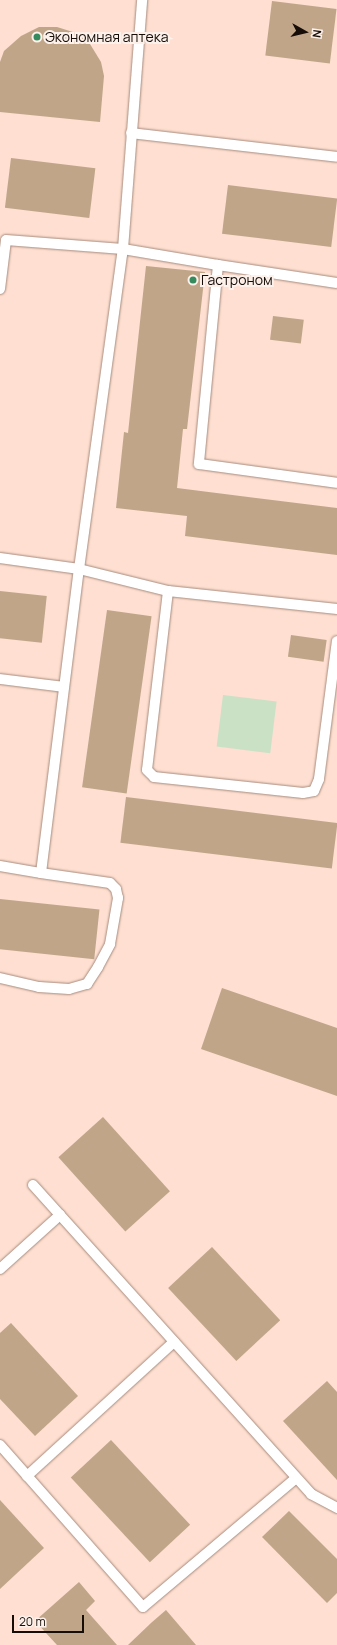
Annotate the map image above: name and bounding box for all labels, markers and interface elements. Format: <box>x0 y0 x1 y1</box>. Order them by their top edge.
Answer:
north arrow <box>285 12 325 52</box>
place label: Экономная аптека <box>45 29 168 45</box>
text: N <box>309 29 325 39</box>
marker: Экономная аптека <box>32 32 42 42</box>
place label: Гастроном <box>201 272 273 288</box>
marker: Гастроном <box>188 275 198 285</box>
scale bar <box>14 1607 86 1633</box>
text: 20 m <box>19 1613 46 1630</box>

